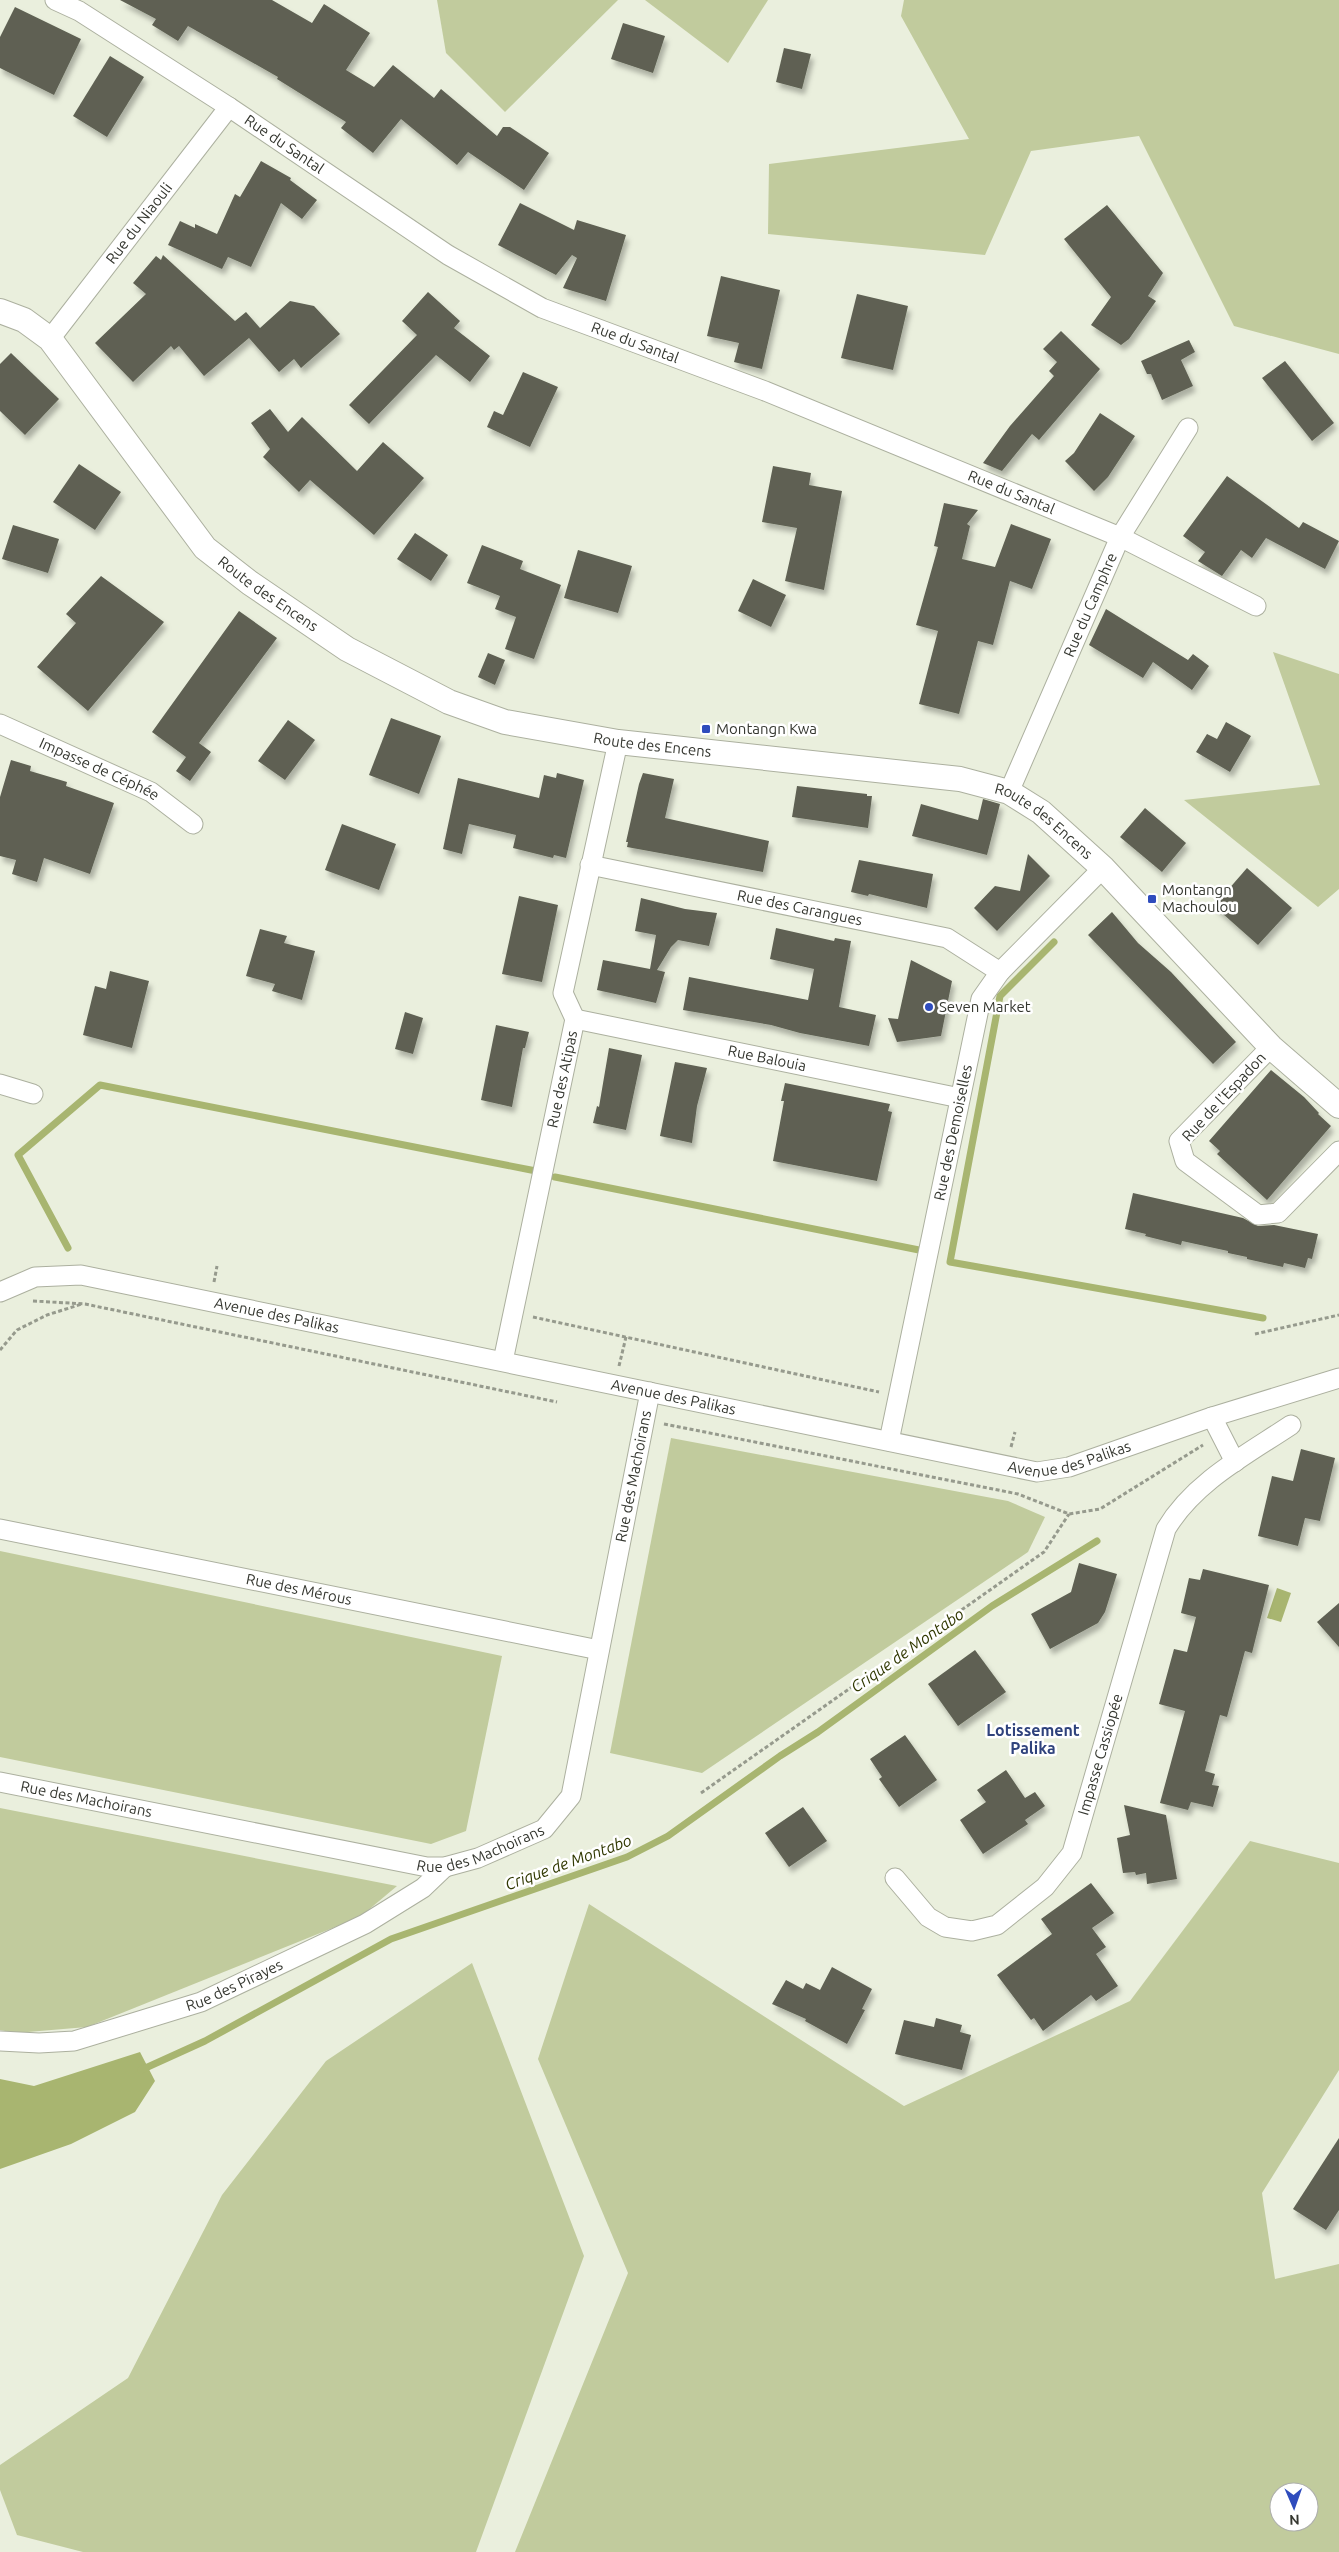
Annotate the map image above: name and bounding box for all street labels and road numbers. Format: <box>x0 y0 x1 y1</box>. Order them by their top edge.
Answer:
street label: Rue du Santal <box>241 111 327 177</box>
street label: Rue du Niaouli <box>102 179 175 267</box>
street label: Rue du Santal <box>589 318 681 366</box>
street label: Rue du Santal <box>966 466 1057 517</box>
street label: Rue du Camphre <box>1060 550 1120 659</box>
street label: Route des Encens <box>215 552 321 635</box>
street label: Route des Encens <box>592 729 712 760</box>
street label: Impasse de Céphée <box>37 734 163 803</box>
street label: Route des Encens <box>993 780 1096 862</box>
street label: Rue des Carangues <box>736 886 864 928</box>
street label: Rue des Atipas <box>543 1029 580 1129</box>
street label: Rue Balouia <box>726 1042 808 1074</box>
street label: Rue de l'Espadon <box>1178 1049 1269 1145</box>
street label: Rue des Demoiselles <box>930 1063 975 1202</box>
street label: Avenue des Palikas <box>213 1294 341 1336</box>
street label: Avenue des Palikas <box>610 1375 737 1418</box>
street label: Rue des Machoirans <box>612 1409 654 1544</box>
street label: Avenue des Palikas <box>1006 1437 1133 1481</box>
street label: Rue des Mérous <box>245 1570 353 1608</box>
street label: Impasse Cassiopée <box>1074 1692 1126 1817</box>
street label: Rue des Machoirans <box>19 1777 154 1820</box>
street label: Rue des Machoirans <box>415 1821 547 1875</box>
street label: Rue des Pirayes <box>184 1955 285 2014</box>

